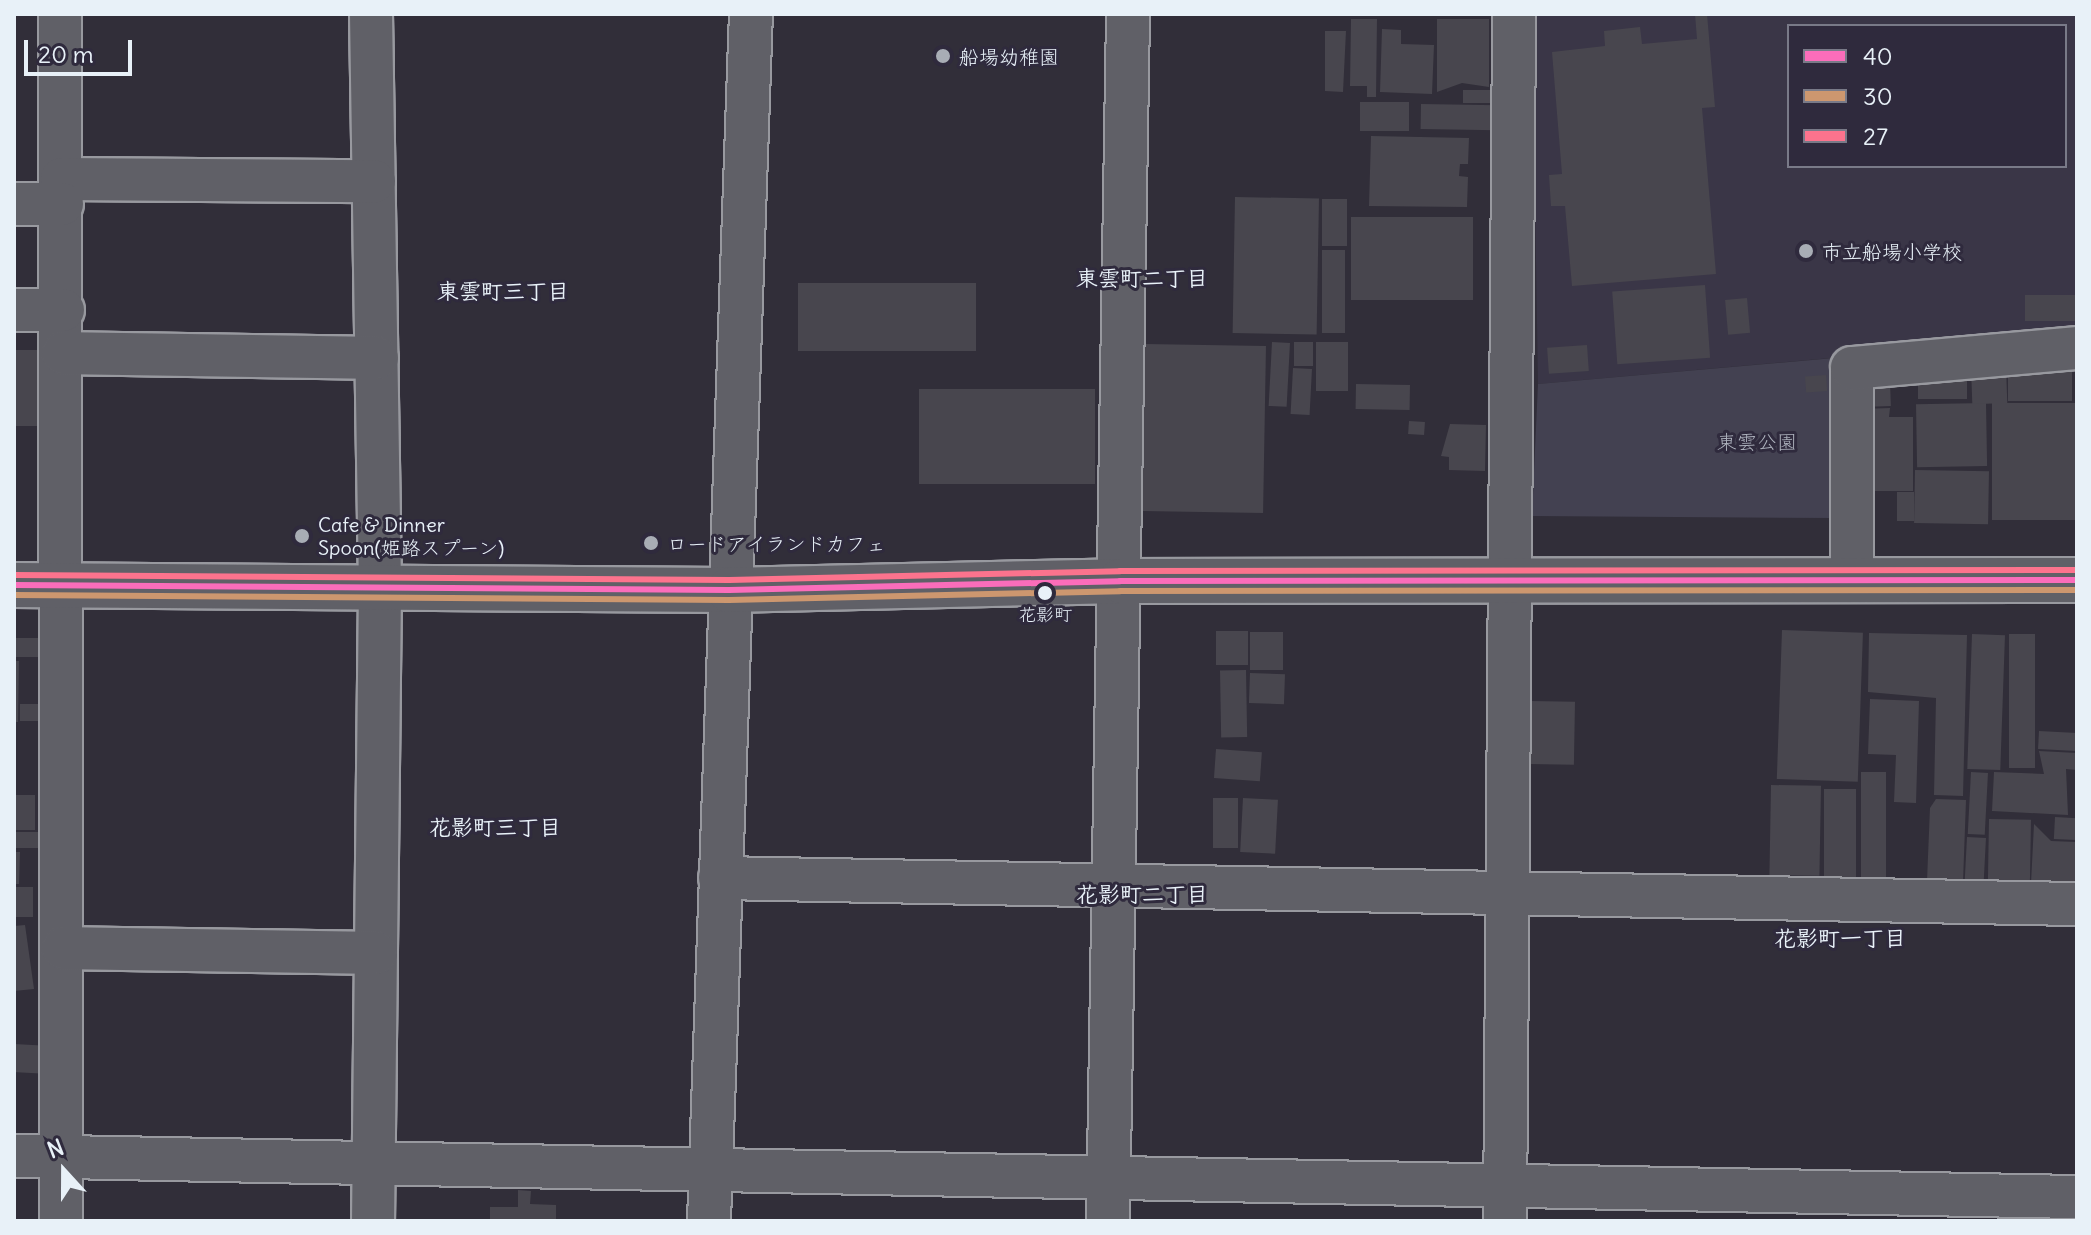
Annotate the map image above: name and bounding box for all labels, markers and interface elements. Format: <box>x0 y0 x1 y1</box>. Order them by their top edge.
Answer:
scale bar <box>28 24 136 74</box>
legend <box>1787 24 2067 168</box>
text: 20 m <box>38 39 94 69</box>
text: 40 <box>1863 41 1893 71</box>
place label: 船場幼稚園 <box>959 44 1059 68</box>
marker: 船場幼稚園 <box>934 47 952 65</box>
text: 30 <box>1863 81 1892 111</box>
text: 27 <box>1863 121 1888 151</box>
place label: 市立船場小学校 <box>1822 239 1962 263</box>
marker: 市立船場小学校 <box>1797 242 1815 260</box>
district label: 東雲町二丁目 <box>1076 266 1208 292</box>
district label: 東雲町三丁目 <box>437 279 569 305</box>
park label: 東雲公園 <box>1717 429 1797 453</box>
place label: Cafe & Dinner Spoon(姫路スプーン) <box>318 512 505 559</box>
marker: Cafe & Dinner Spoon(姫路スプーン) <box>293 527 311 545</box>
place label: ロードアイランドカフェ <box>667 531 887 555</box>
marker: ロードアイランドカフェ <box>642 534 660 552</box>
marker: 花影町 <box>1037 585 1053 601</box>
place label: 花影町 <box>1018 604 1072 626</box>
district label: 花影町三丁目 <box>429 815 561 841</box>
district label: 花影町二丁目 <box>1076 882 1208 908</box>
district label: 花影町一丁目 <box>1774 926 1906 952</box>
north arrow <box>24 1131 104 1211</box>
text: N <box>43 1133 68 1164</box>

